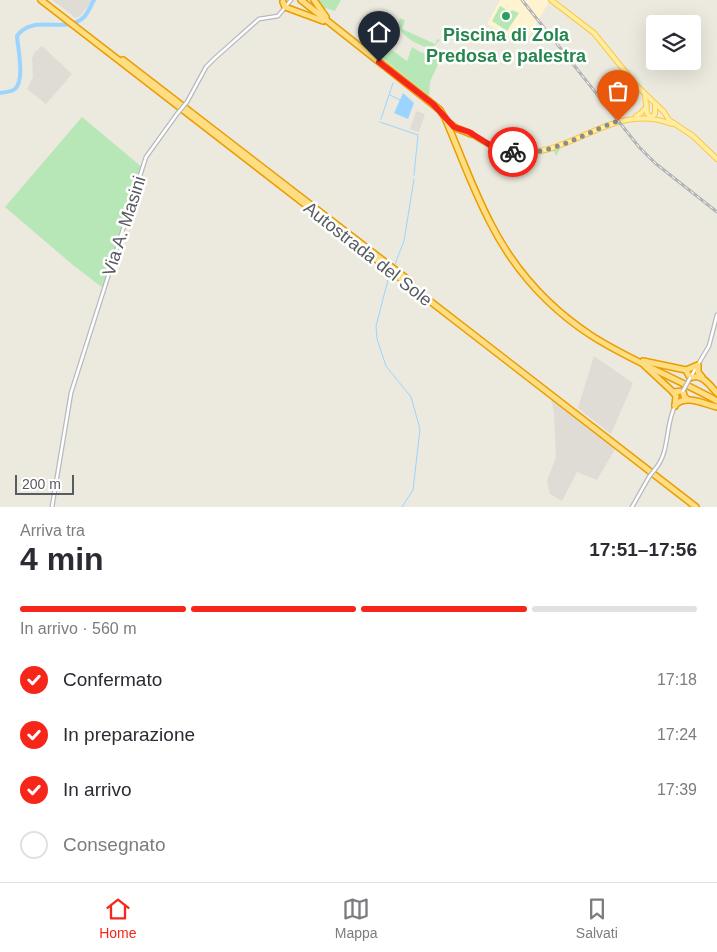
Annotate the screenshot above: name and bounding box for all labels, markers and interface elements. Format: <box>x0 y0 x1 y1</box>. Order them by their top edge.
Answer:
marker: Piscina di Zola Predosa e palestra <box>500 10 512 22</box>
pin <box>358 11 400 62</box>
map controls <box>646 15 701 70</box>
button: layers <box>646 15 701 70</box>
icon: home <box>365 18 393 46</box>
place label: Piscina di Zola Predosa e palestra <box>426 25 587 66</box>
pin <box>597 70 639 121</box>
icon: bag <box>604 77 632 105</box>
courier <box>488 127 538 177</box>
icon: bike <box>499 138 527 166</box>
street label: Via A. Masini <box>98 174 150 278</box>
street label: Autostrada del Sole <box>300 198 436 310</box>
scale bar <box>15 472 74 495</box>
text: 200 m <box>22 476 61 492</box>
text: Arriva tra <box>20 522 85 539</box>
text: 17:51–17:56 <box>589 539 697 560</box>
text: 4 min <box>20 541 104 577</box>
text: In arrivo · 560 m <box>20 620 136 637</box>
icon: check <box>20 666 48 694</box>
text: Confermato <box>63 669 162 690</box>
text: 17:18 <box>657 671 697 688</box>
icon: check <box>20 721 48 749</box>
text: In preparazione <box>63 724 195 745</box>
text: 17:24 <box>657 726 697 743</box>
icon: check <box>20 776 48 804</box>
text: In arrivo <box>63 779 132 800</box>
text: 17:39 <box>657 781 697 798</box>
text: Consegnato <box>63 834 165 855</box>
tab: Home <box>99 895 136 941</box>
tab: Mappa <box>335 895 378 941</box>
tab: Salvati <box>576 895 618 941</box>

